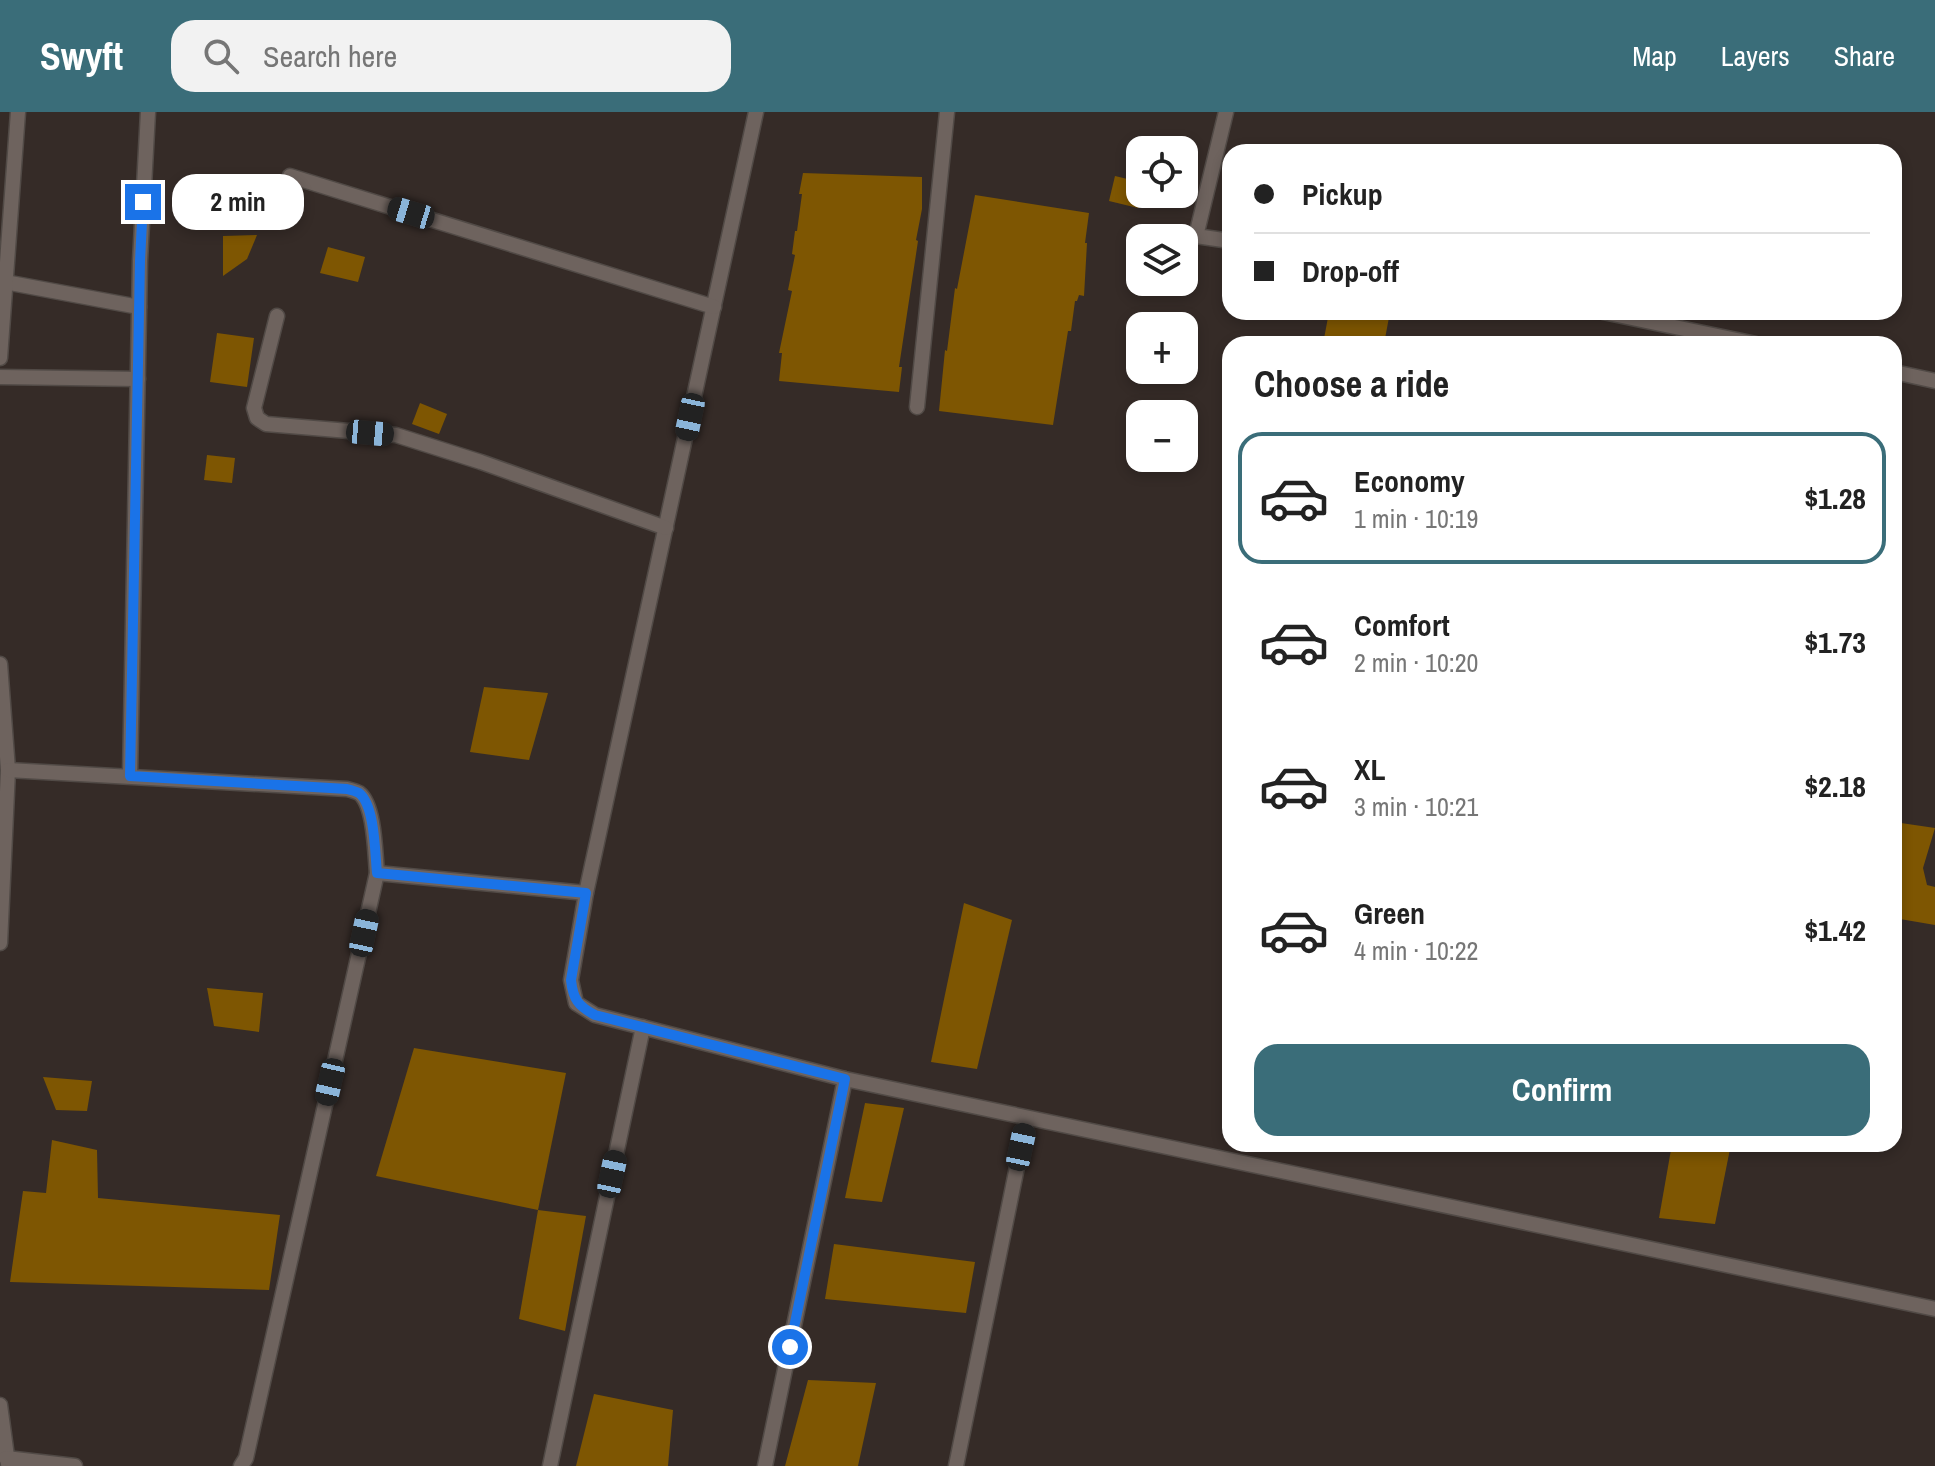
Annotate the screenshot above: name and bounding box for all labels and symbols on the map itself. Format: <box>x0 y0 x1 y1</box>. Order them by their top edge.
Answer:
callout: 2 min <box>171 174 303 230</box>
route end <box>125 184 161 220</box>
car <box>385 195 437 231</box>
car <box>673 391 707 443</box>
car <box>345 419 395 447</box>
car <box>347 907 381 959</box>
car <box>313 1056 347 1108</box>
car <box>1004 1121 1038 1173</box>
car <box>595 1148 629 1200</box>
route start <box>772 1329 808 1365</box>

